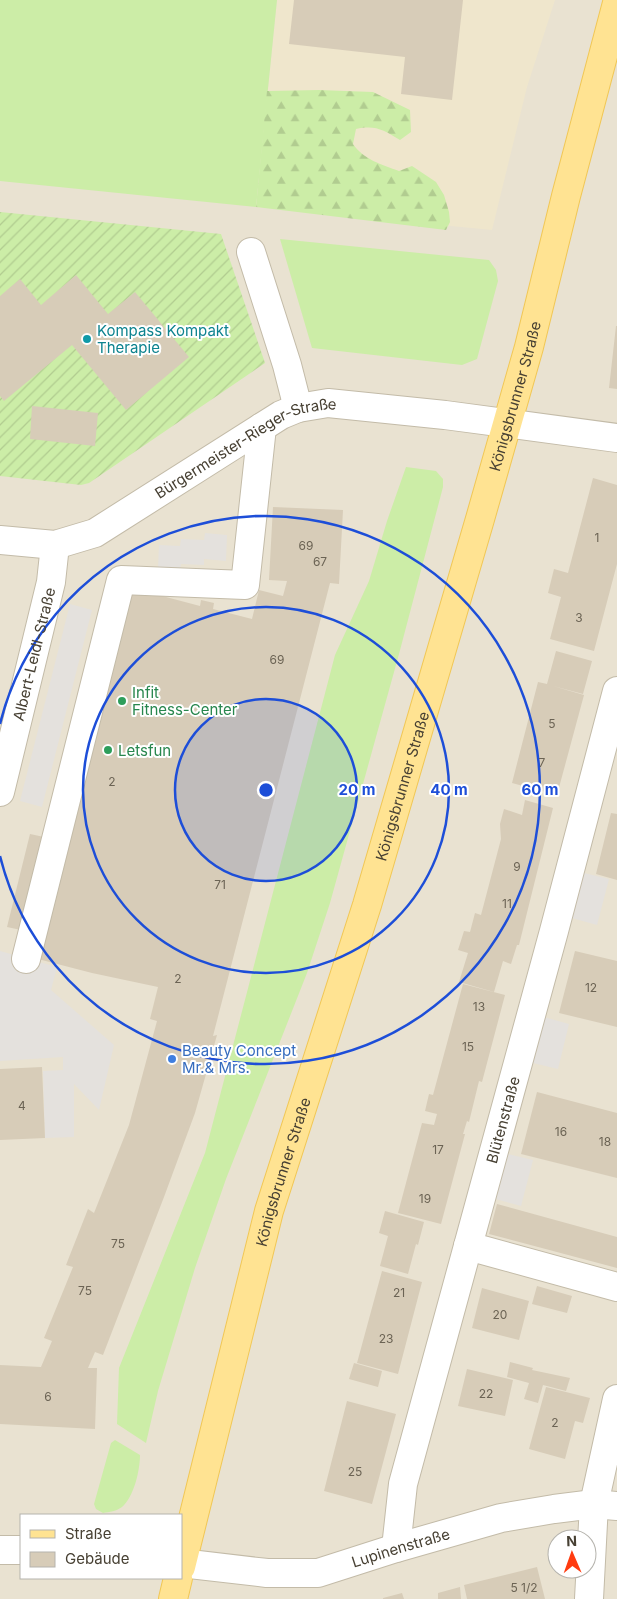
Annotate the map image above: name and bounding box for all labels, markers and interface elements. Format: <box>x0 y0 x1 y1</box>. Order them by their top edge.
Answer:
street label: Königsbrunner Straße <box>485 319 545 473</box>
place label: Kompass Kompakt Therapie <box>97 321 229 357</box>
marker: Kompass Kompakt Therapie <box>81 333 93 345</box>
street label: Bürgermeister-Rieger-Straße <box>151 394 338 502</box>
house number: 1 <box>595 530 599 545</box>
house number: 69 <box>299 538 313 553</box>
house number: 67 <box>313 554 327 569</box>
street label: Albert-Leidl-Straße <box>8 585 59 723</box>
house number: 3 <box>575 610 583 625</box>
house number: 69 <box>270 652 284 667</box>
place label: Infit Fitness-Center <box>132 683 238 719</box>
marker: Infit Fitness-Center <box>116 695 128 707</box>
street label: Königsbrunner Straße <box>371 709 433 863</box>
house number: 5 <box>548 716 556 731</box>
place label: Letsfun <box>118 741 171 760</box>
marker: Letsfun <box>102 744 114 756</box>
house number: 7 <box>539 755 546 770</box>
house number: 2 <box>108 774 116 789</box>
text: 20 m <box>339 780 375 799</box>
text: 40 m <box>430 780 468 799</box>
text: 60 m <box>521 780 559 799</box>
centre of rings <box>257 781 275 799</box>
house number: 9 <box>513 859 521 874</box>
house number: 71 <box>214 877 226 892</box>
house number: 11 <box>502 896 512 911</box>
house number: 2 <box>174 971 182 986</box>
house number: 12 <box>585 980 597 995</box>
house number: 13 <box>473 999 485 1014</box>
house number: 15 <box>462 1039 474 1054</box>
place label: Beauty Concept Mr.& Mrs. <box>182 1041 296 1077</box>
marker: Beauty Concept Mr.& Mrs. <box>166 1053 178 1065</box>
street label: Blütenstraße <box>481 1074 523 1165</box>
street label: Königsbrunner Straße <box>251 1095 314 1248</box>
house number: 4 <box>18 1098 26 1113</box>
house number: 16 <box>555 1124 567 1139</box>
house number: 18 <box>599 1134 611 1149</box>
house number: 17 <box>432 1142 444 1157</box>
house number: 19 <box>419 1191 431 1206</box>
house number: 75 <box>111 1236 125 1251</box>
house number: 75 <box>78 1283 92 1298</box>
house number: 21 <box>393 1285 405 1300</box>
house number: 20 <box>493 1307 507 1322</box>
house number: 23 <box>379 1331 393 1346</box>
house number: 22 <box>479 1386 493 1401</box>
house number: 6 <box>44 1389 52 1404</box>
house number: 2 <box>551 1415 559 1430</box>
house number: 25 <box>348 1464 362 1479</box>
legend <box>20 1514 182 1579</box>
text: Straße <box>65 1524 112 1543</box>
street label: Lupinenstraße <box>349 1524 452 1571</box>
north arrow <box>547 1529 597 1579</box>
text: N <box>566 1532 577 1549</box>
text: Gebäude <box>65 1549 130 1568</box>
house number: 5 1/2 <box>510 1580 538 1595</box>

